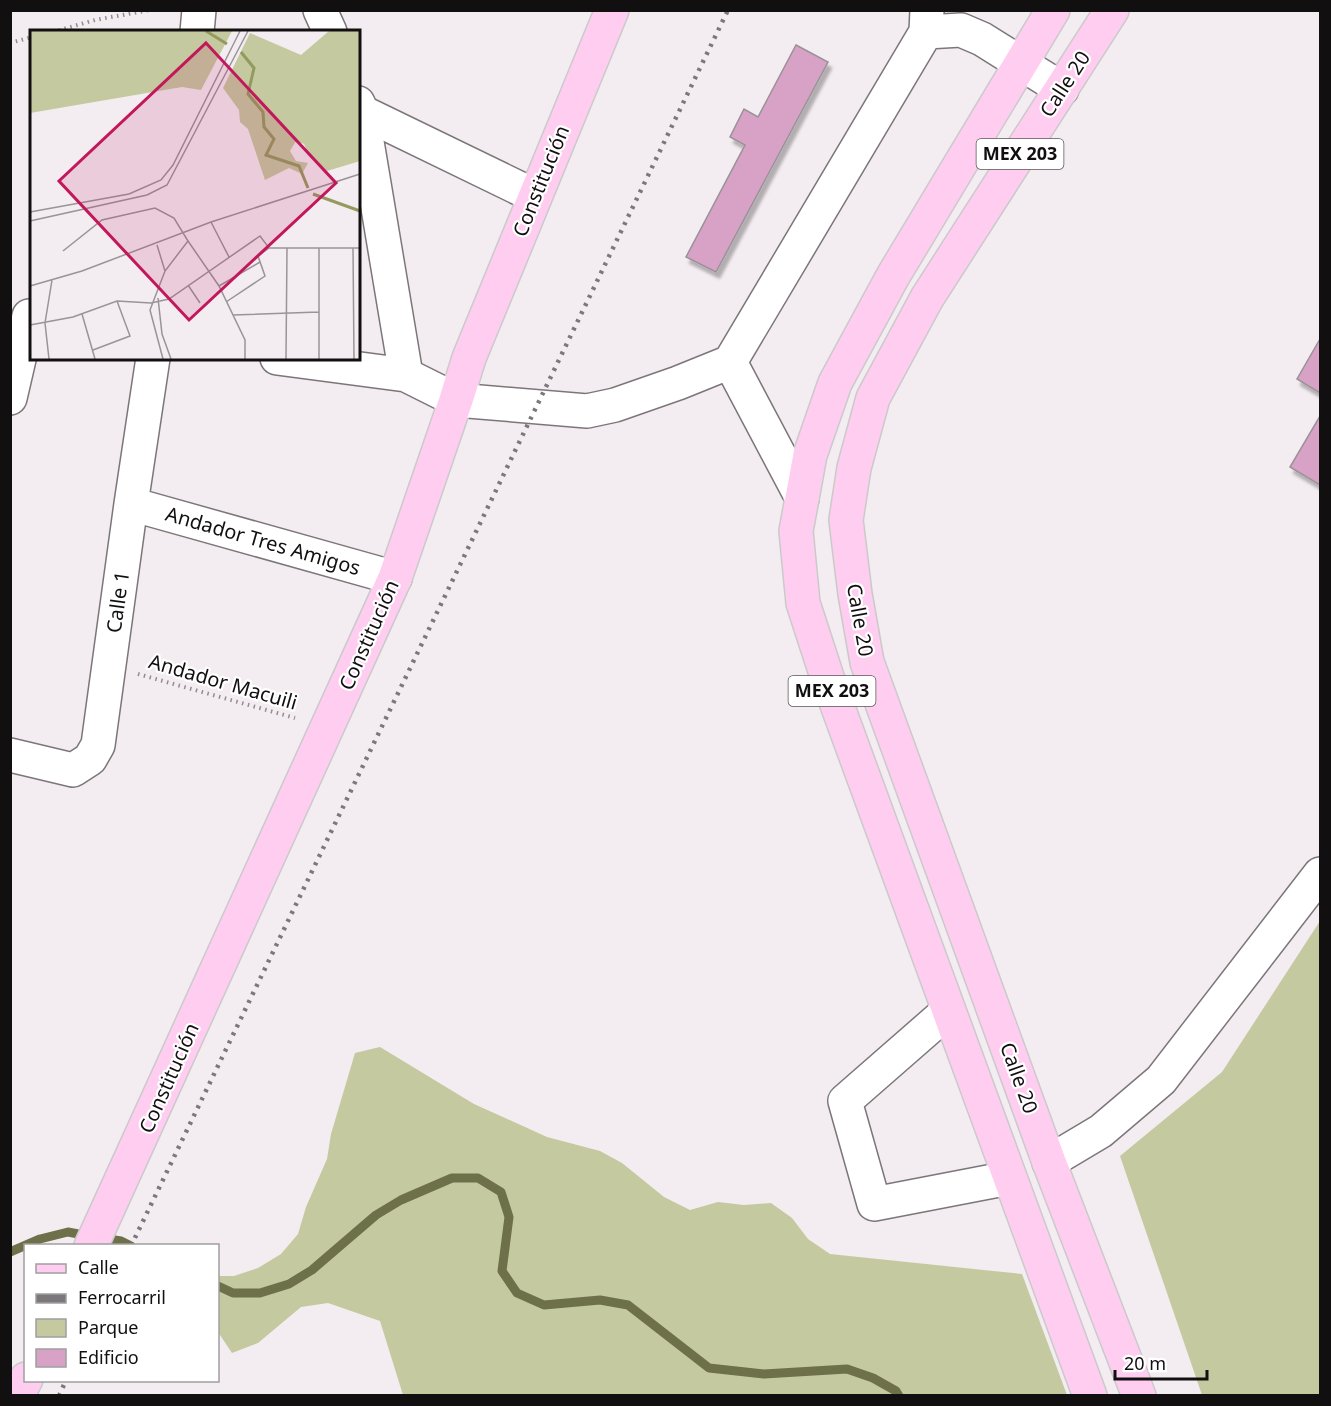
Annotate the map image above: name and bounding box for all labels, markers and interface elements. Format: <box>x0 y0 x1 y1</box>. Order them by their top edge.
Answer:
inset map <box>30 30 360 360</box>
street label: Calle 20 <box>1033 46 1096 122</box>
street label: Constitución <box>506 121 575 241</box>
road number: MEX 203 <box>976 139 1064 169</box>
street label: Andador Tres Amigos <box>163 500 364 581</box>
street label: Calle 1 <box>100 569 135 635</box>
street label: Constitución <box>332 575 405 694</box>
street label: Calle 20 <box>841 581 880 658</box>
street label: Andador Macuili <box>146 647 301 716</box>
road number: MEX 203 <box>788 676 876 706</box>
street label: Constitución <box>132 1018 205 1137</box>
street label: Calle 20 <box>994 1039 1045 1117</box>
legend <box>24 1244 219 1382</box>
text: Calle <box>78 1255 119 1279</box>
text: Ferrocarril <box>78 1285 166 1309</box>
text: Parque <box>78 1315 138 1339</box>
scale bar <box>1115 1343 1206 1381</box>
text: Edificio <box>78 1345 139 1369</box>
text: 20 m <box>1124 1351 1166 1375</box>

